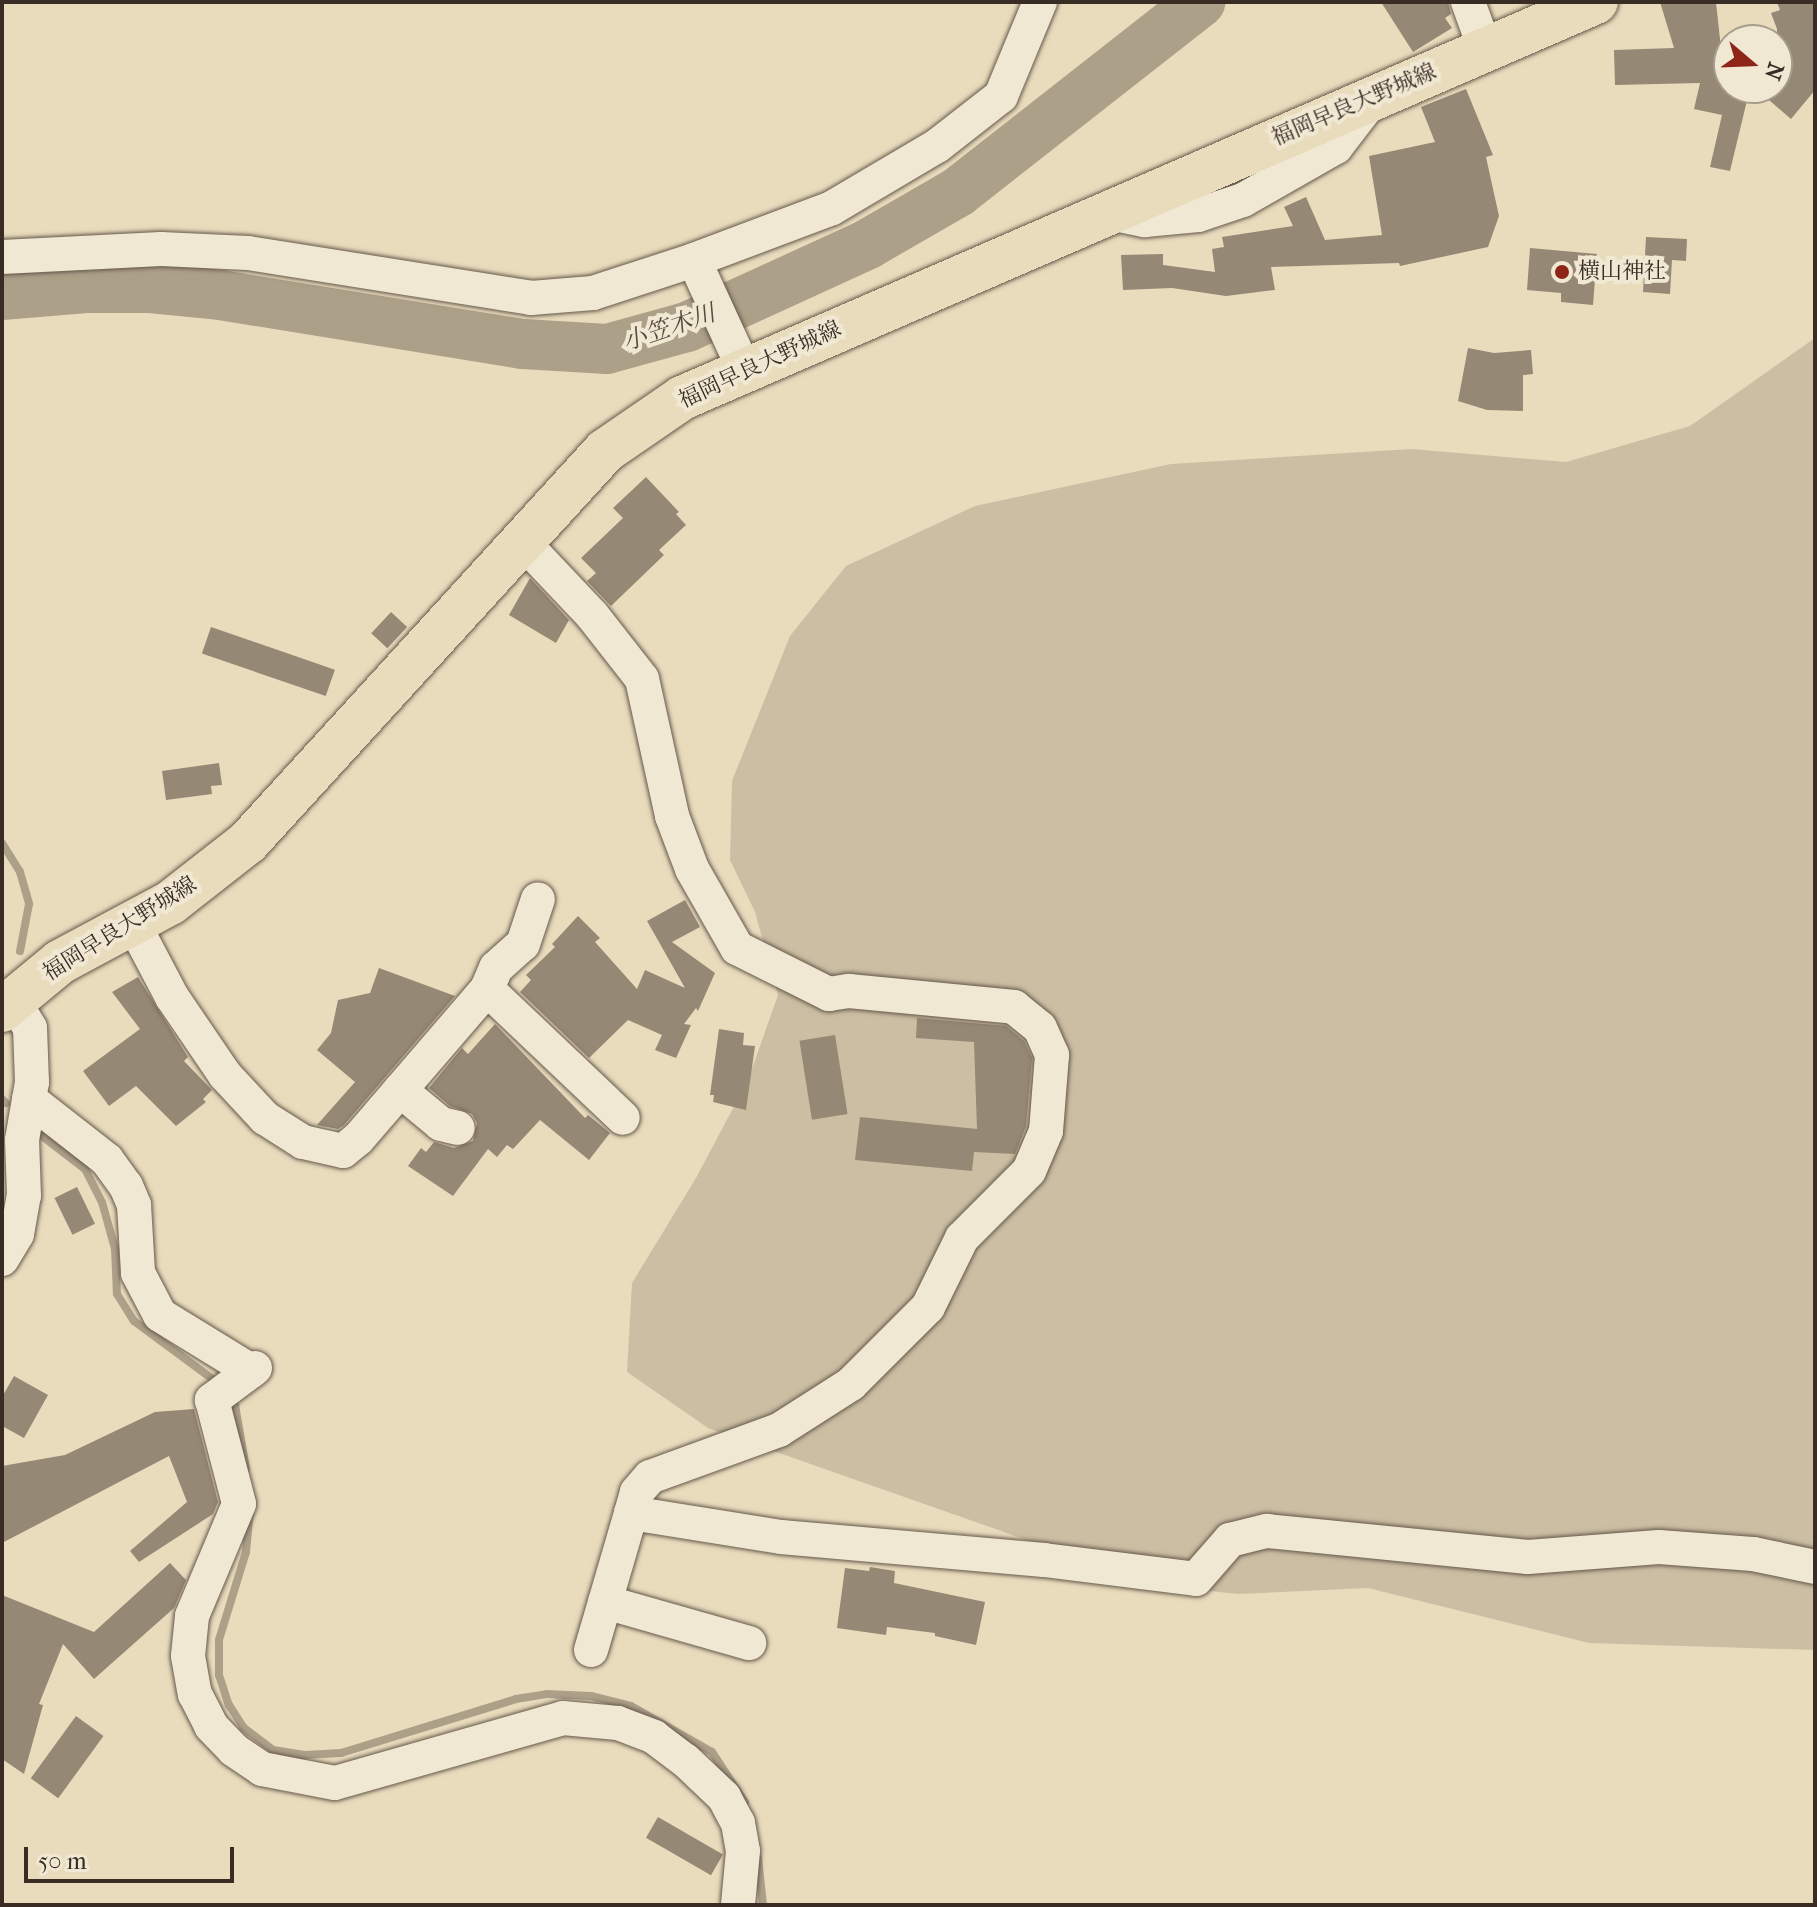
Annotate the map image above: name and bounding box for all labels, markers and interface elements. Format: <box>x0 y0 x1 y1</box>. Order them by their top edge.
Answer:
north arrow <box>1713 24 1793 104</box>
street label: 福岡早良大野城線 <box>1268 58 1440 152</box>
text: N <box>1759 59 1789 83</box>
place label: 横山神社 <box>1578 259 1666 285</box>
marker: 横山神社 <box>1553 263 1571 281</box>
water label: 小笠木川 <box>619 299 719 357</box>
street label: 福岡早良大野城線 <box>675 316 845 414</box>
street label: 福岡早良大野城線 <box>38 871 202 987</box>
scale bar <box>28 1831 238 1881</box>
text: 50 m <box>38 1847 87 1875</box>

